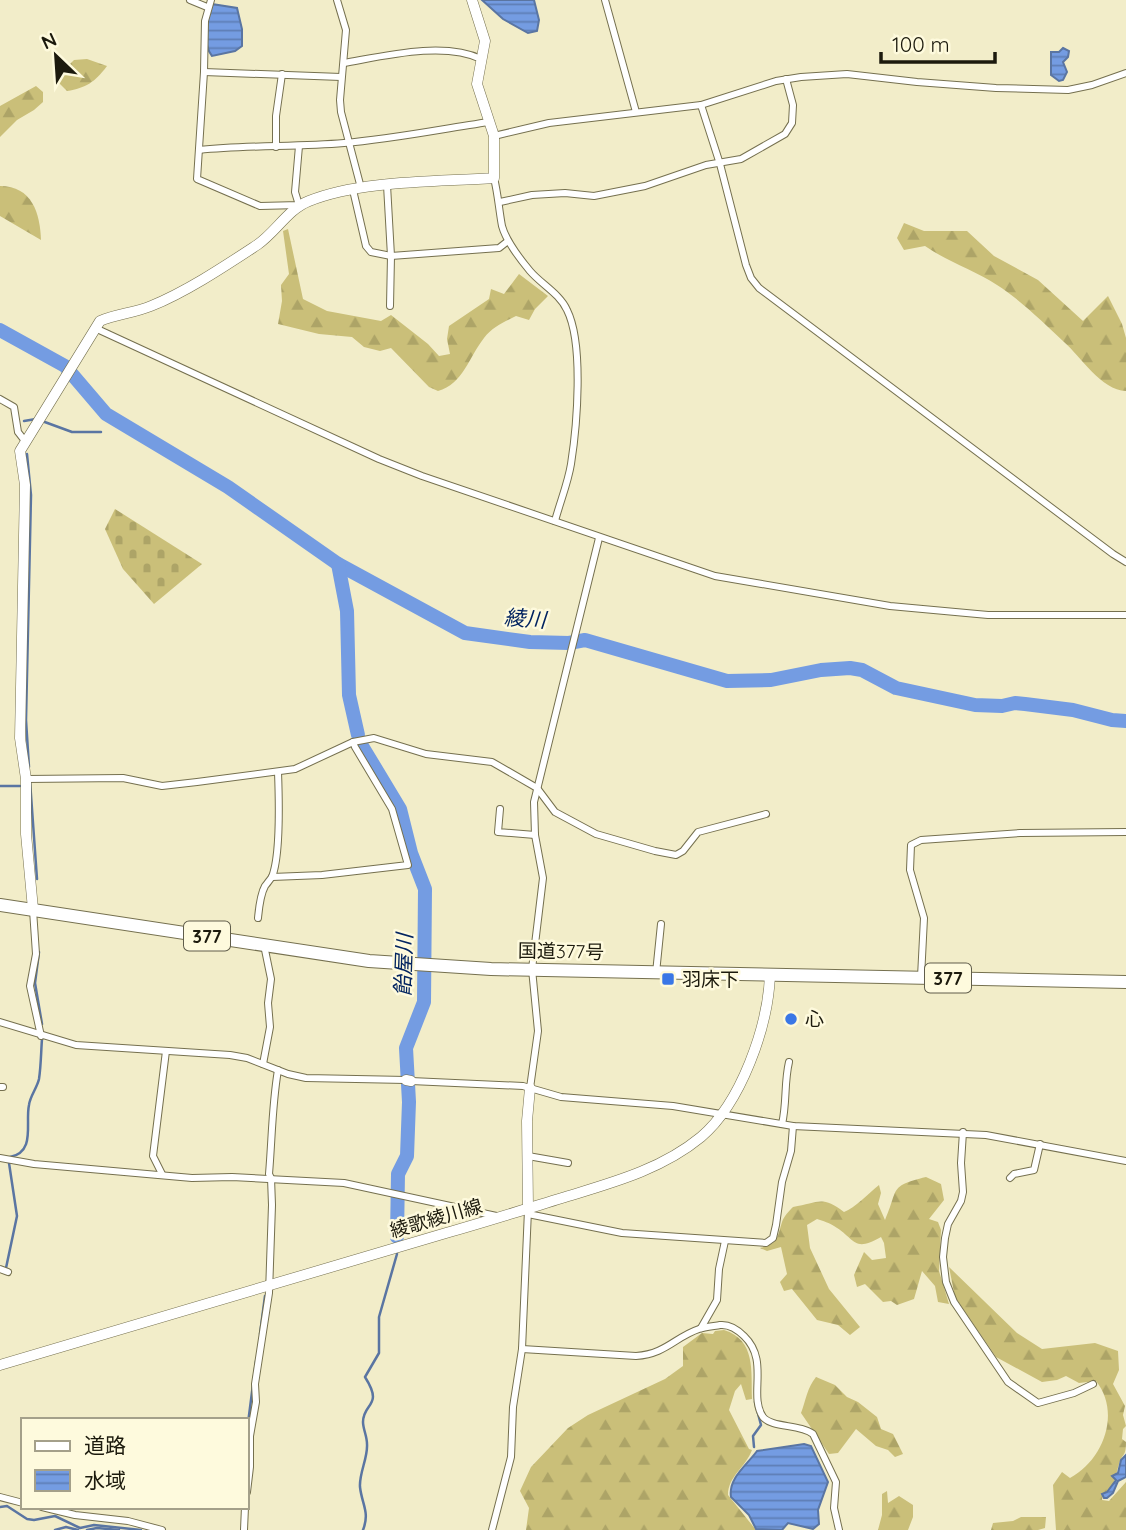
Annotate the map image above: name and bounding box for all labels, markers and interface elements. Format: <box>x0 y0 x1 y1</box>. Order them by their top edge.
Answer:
north arrow <box>21 21 91 91</box>
scale bar <box>881 21 995 65</box>
text: N <box>37 27 60 54</box>
text: 100 m <box>892 31 950 57</box>
water label: 綾川 <box>503 604 549 633</box>
road number: 377 <box>184 922 230 951</box>
water label: 飴屋川 <box>389 931 417 997</box>
street label: 国道377号 <box>518 938 604 964</box>
road number: 377 <box>925 964 971 993</box>
place label: 羽床下 <box>682 967 739 991</box>
marker: 羽床下 <box>660 971 676 987</box>
place label: 心 <box>805 1007 824 1031</box>
marker: 心 <box>783 1011 799 1027</box>
street label: 綾歌綾川線 <box>387 1193 485 1243</box>
legend <box>21 1418 248 1509</box>
text: 道路 <box>84 1432 126 1458</box>
text: 水域 <box>84 1467 126 1493</box>

